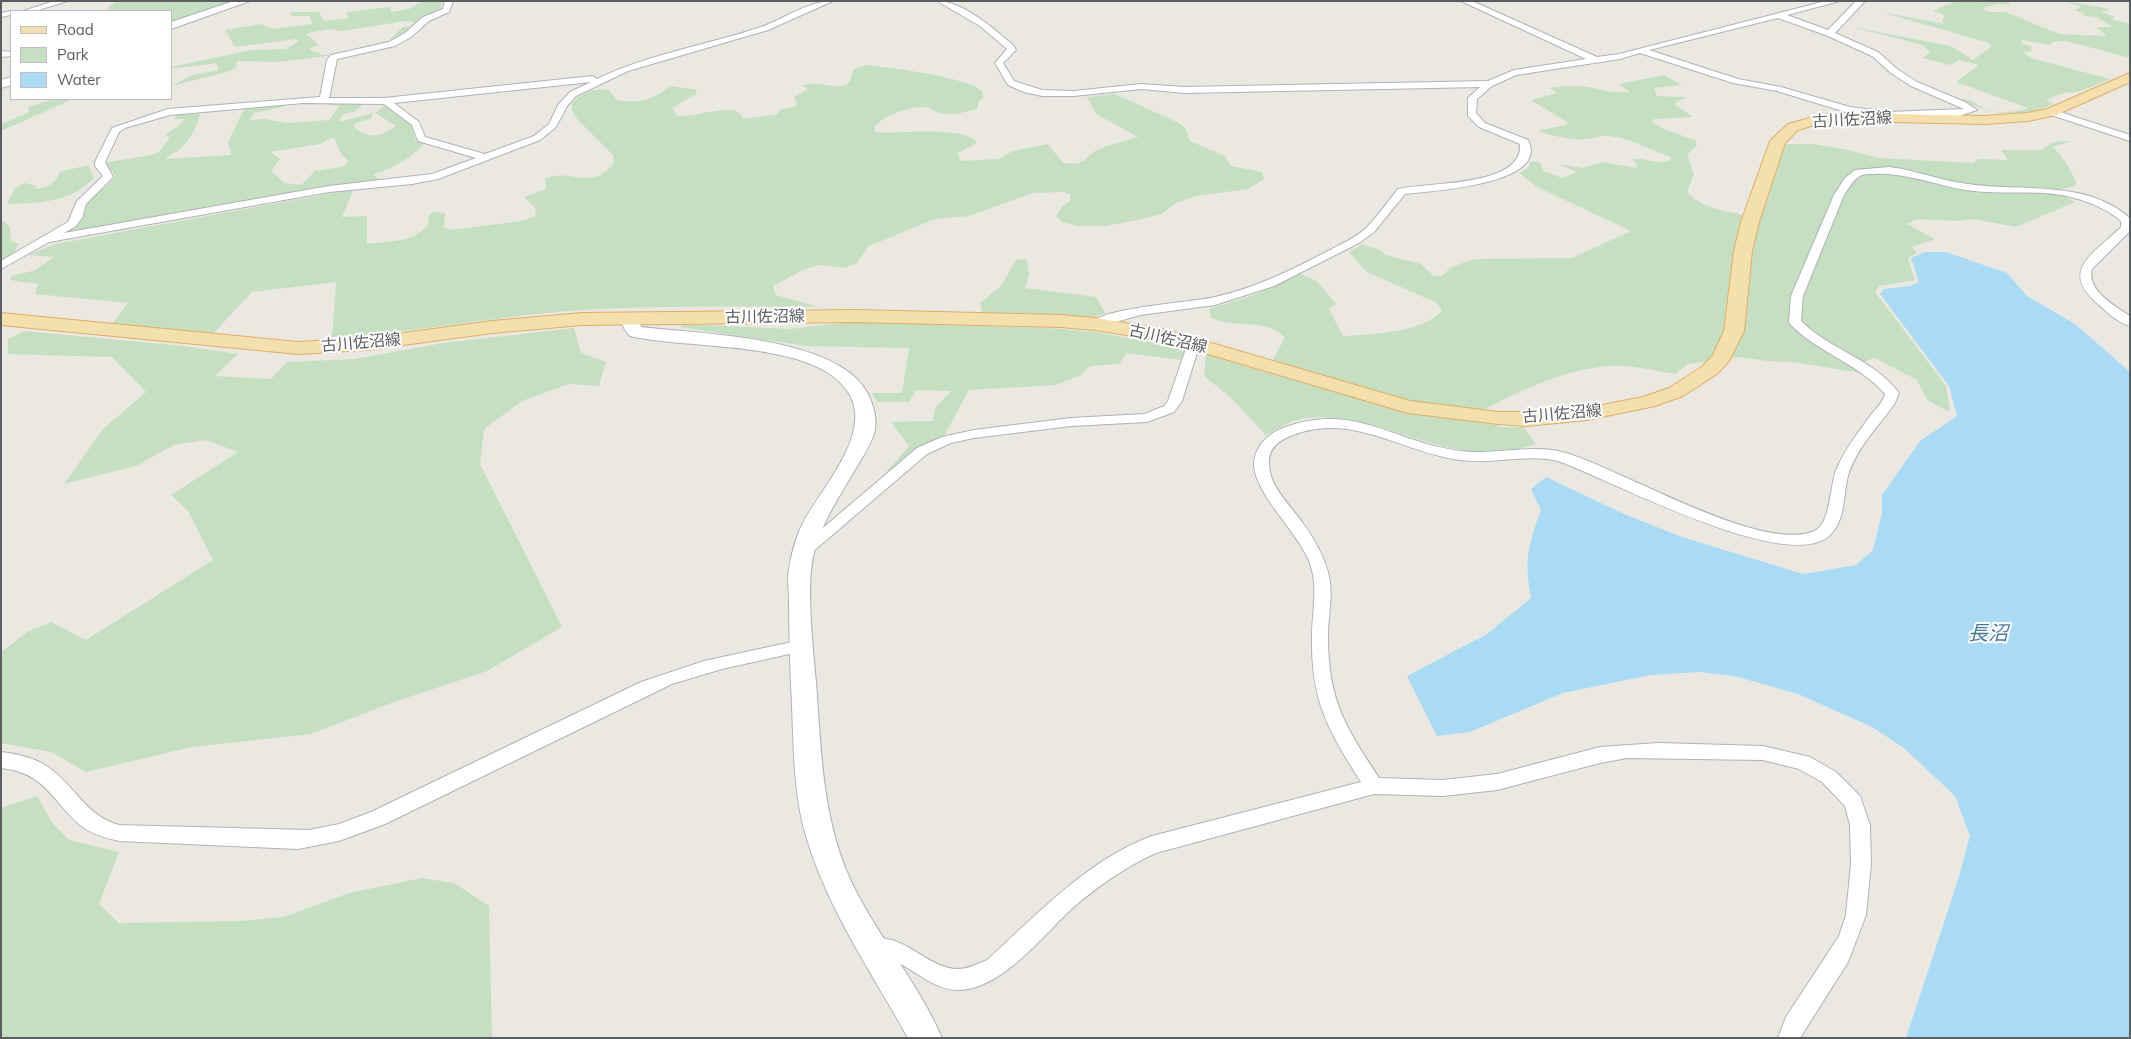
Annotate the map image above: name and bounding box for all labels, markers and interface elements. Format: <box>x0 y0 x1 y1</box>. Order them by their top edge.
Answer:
legend <box>10 10 172 100</box>
text: Road <box>57 20 94 39</box>
text: Park <box>57 45 89 64</box>
text: Water <box>57 70 101 89</box>
street label: 古川佐沼線 <box>1812 108 1892 132</box>
street label: 古川佐沼線 <box>725 307 805 327</box>
street label: 古川佐沼線 <box>1127 321 1209 357</box>
street label: 古川佐沼線 <box>320 330 402 356</box>
street label: 古川佐沼線 <box>1521 401 1603 427</box>
water label: 長沼 <box>1968 622 2008 646</box>

